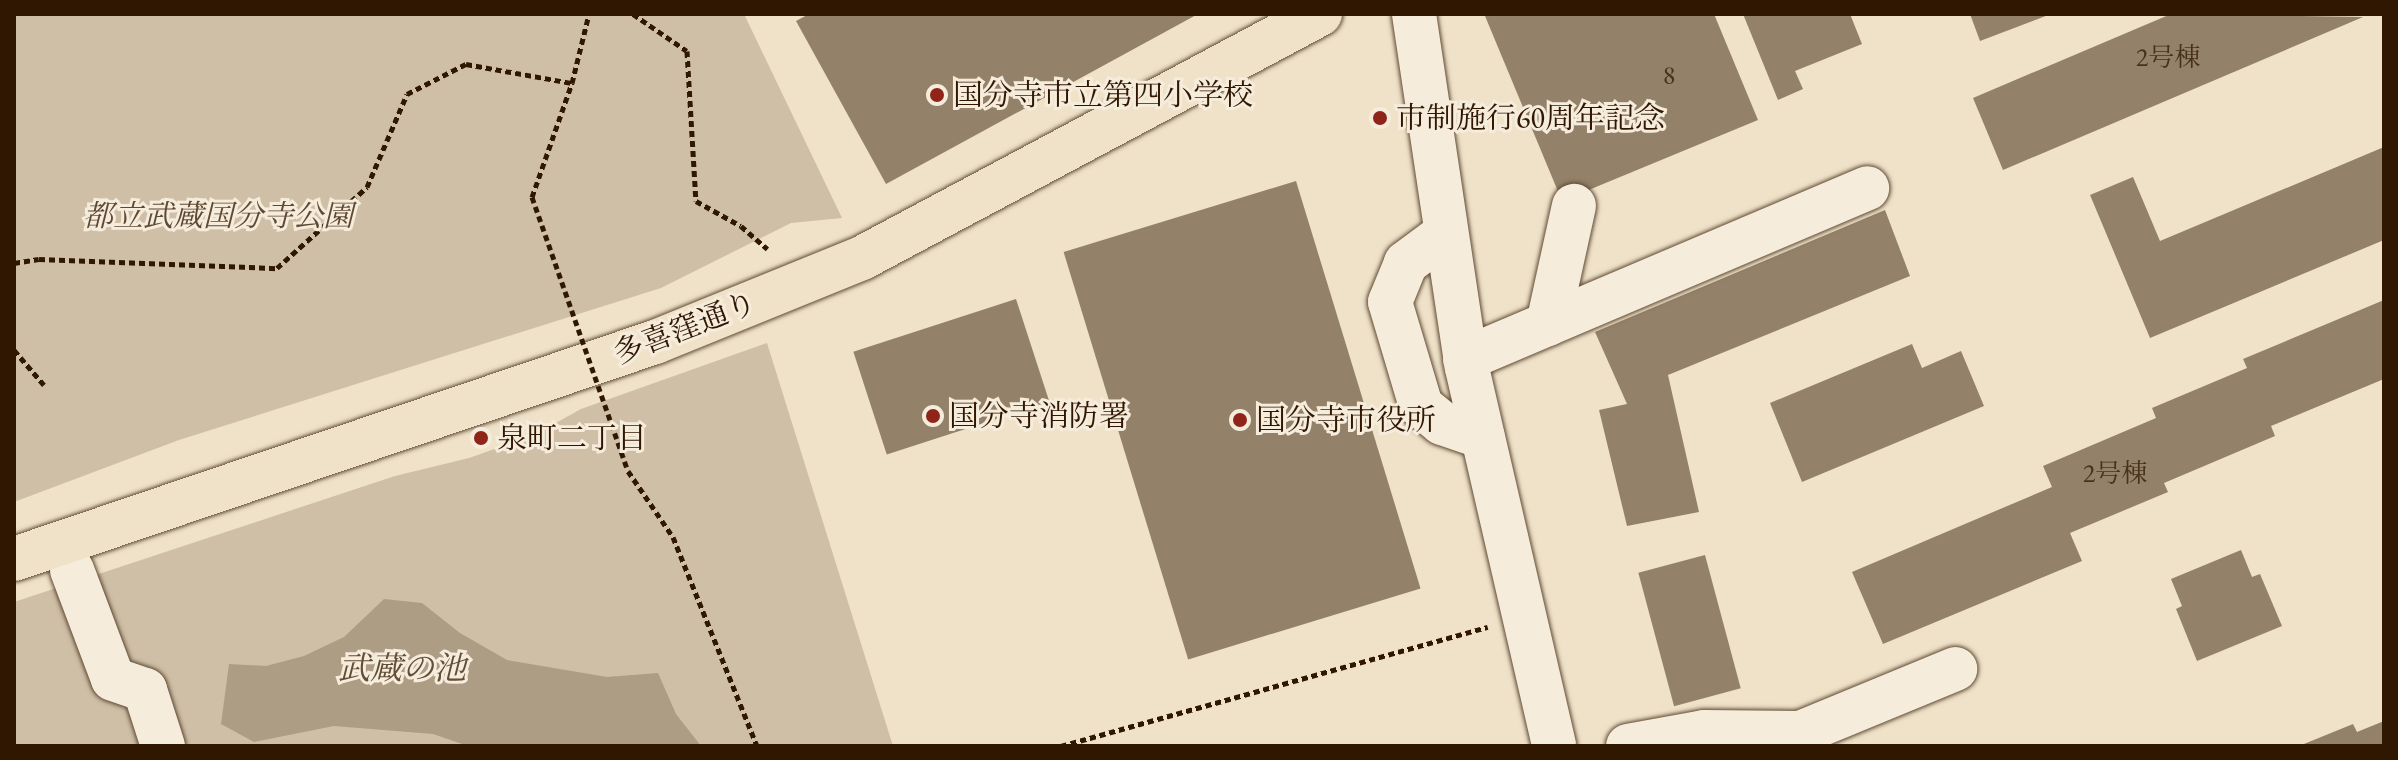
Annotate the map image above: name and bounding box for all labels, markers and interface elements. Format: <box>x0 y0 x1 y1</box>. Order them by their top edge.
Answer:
house number: 2号棟 <box>2136 42 2200 74</box>
house number: 8 <box>1663 60 1675 92</box>
place label: 国分寺市立第四小学校 <box>953 77 1253 113</box>
marker: 国分寺市立第四小学校 <box>928 86 946 104</box>
place label: 市制施行60周年記念 <box>1396 100 1665 136</box>
marker: 市制施行60周年記念 <box>1371 109 1389 127</box>
park label: 都立武蔵国分寺公園 <box>83 198 353 234</box>
street label: 多喜窪通り <box>609 284 761 372</box>
place label: 国分寺消防署 <box>949 398 1129 434</box>
place label: 国分寺市役所 <box>1256 402 1436 438</box>
marker: 国分寺消防署 <box>924 407 942 425</box>
marker: 国分寺市役所 <box>1231 411 1249 429</box>
place label: 泉町二丁目 <box>497 420 647 456</box>
marker: 泉町二丁目 <box>472 429 490 447</box>
house number: 2号棟 <box>2083 458 2147 490</box>
water label: 武蔵の池 <box>338 649 466 687</box>

